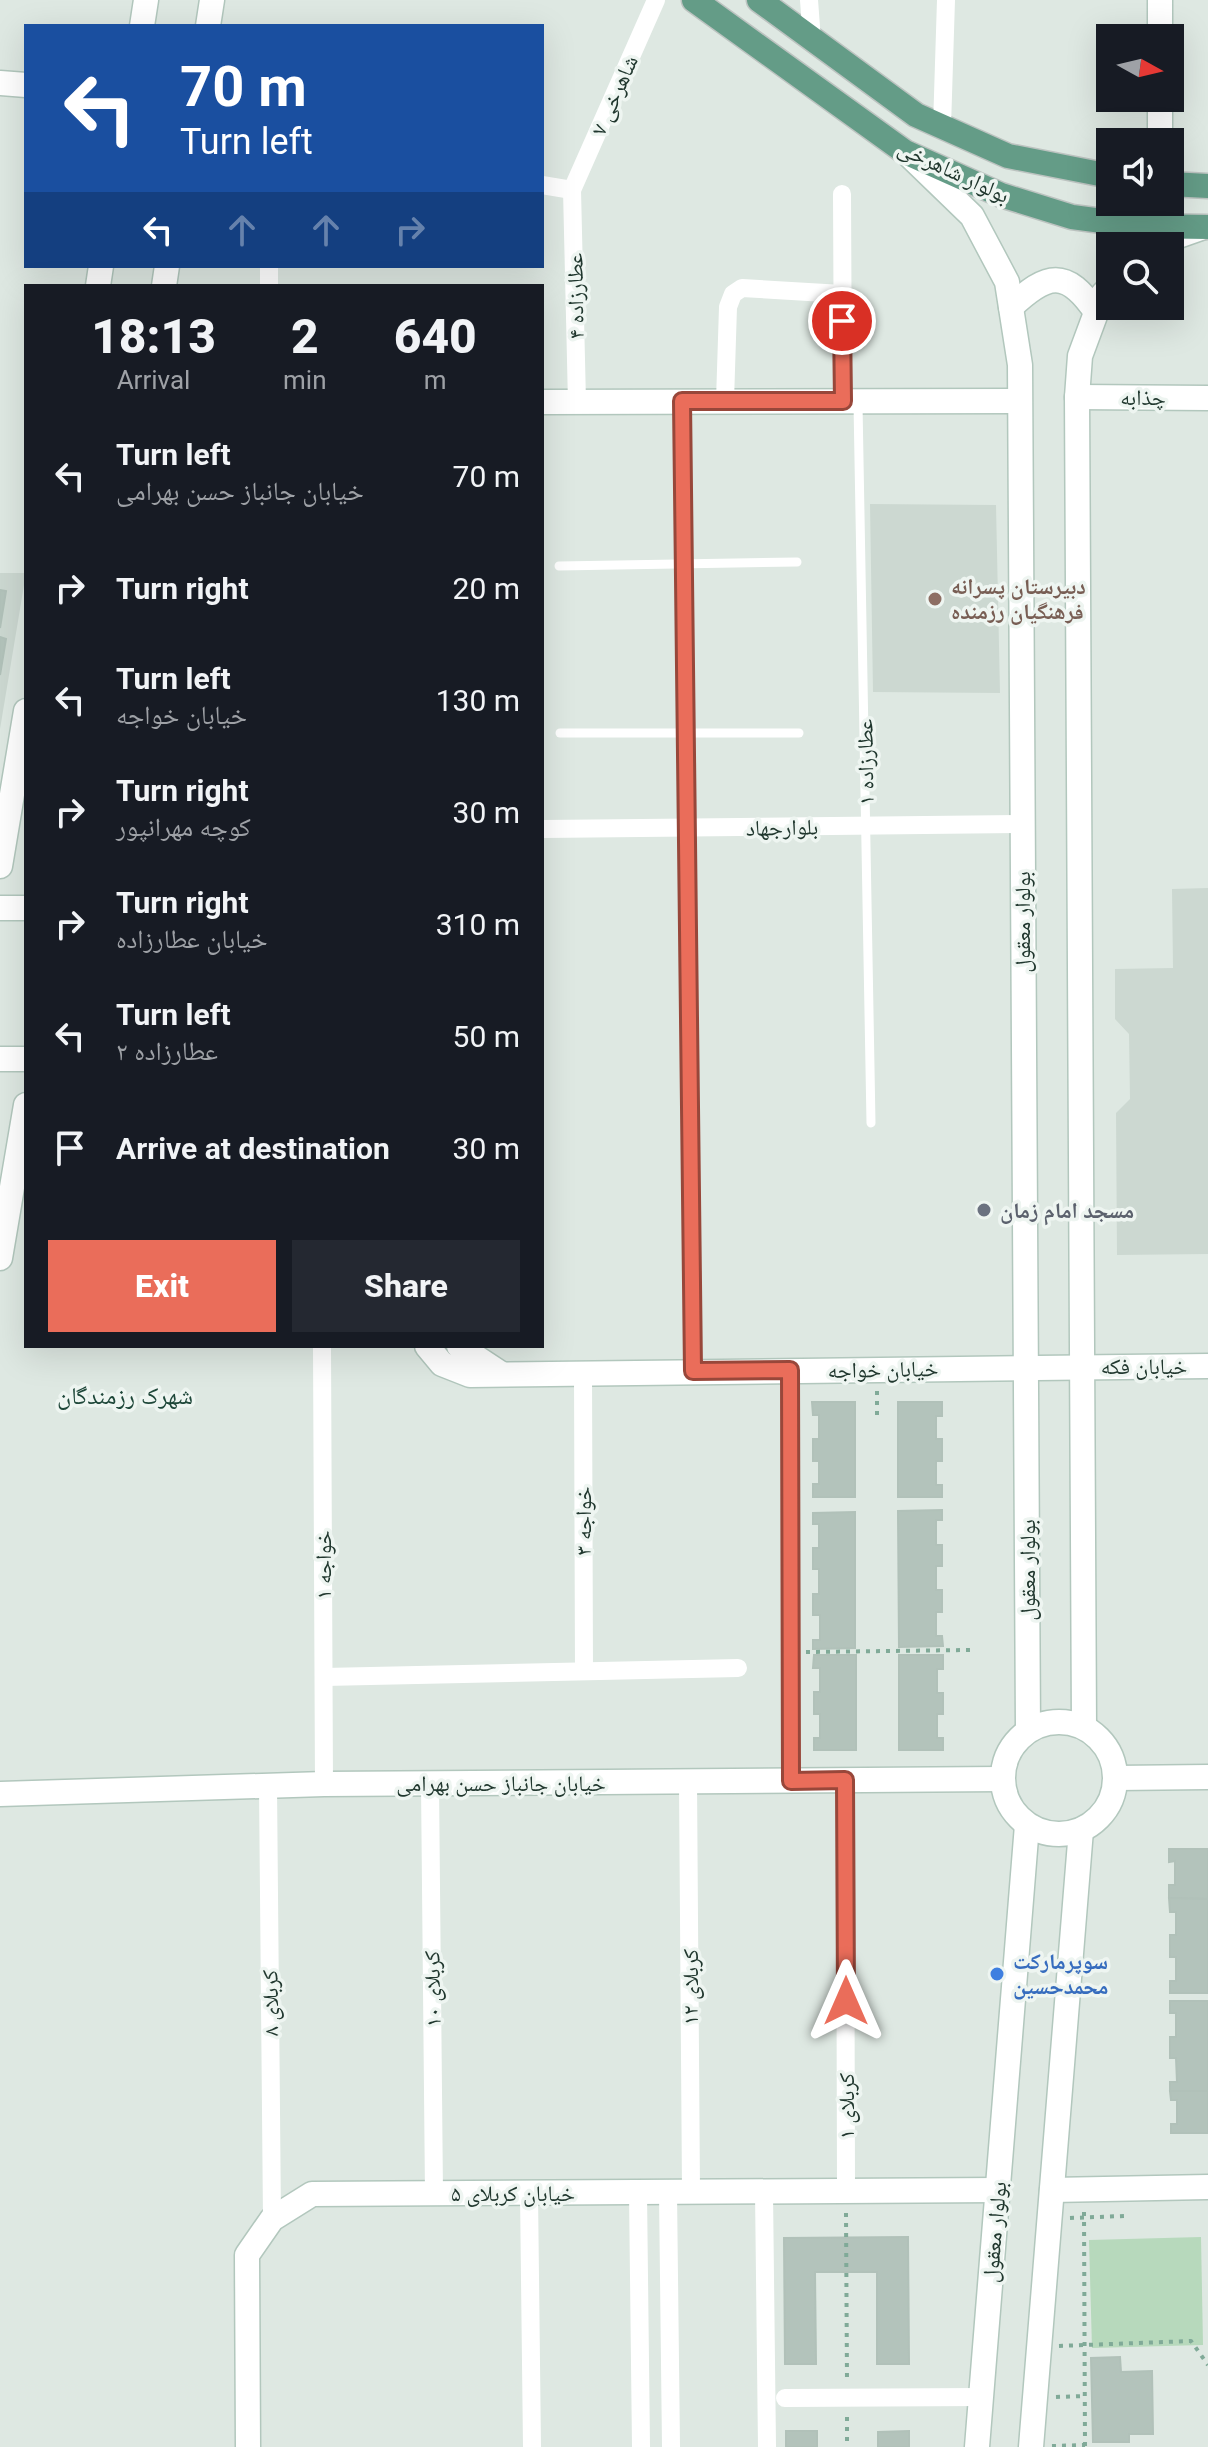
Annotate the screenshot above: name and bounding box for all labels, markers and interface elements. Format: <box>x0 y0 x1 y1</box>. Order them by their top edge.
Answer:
north arrow <box>1096 24 1184 112</box>
map controls <box>1096 24 1184 320</box>
street label: شاهرخی ۷ <box>586 51 644 139</box>
text: 70 m <box>180 54 307 120</box>
icon: left <box>48 56 152 160</box>
text: Turn left <box>180 121 313 163</box>
button: sound <box>1096 128 1184 216</box>
street label: بولوار شاهرخی <box>894 135 1013 209</box>
icon: left <box>136 208 180 252</box>
icon: ahead <box>220 208 264 252</box>
icon: ahead <box>304 208 348 252</box>
icon: right <box>388 208 432 252</box>
button: search <box>1096 232 1184 320</box>
street label: عطارزاده ۴ <box>562 253 589 339</box>
pin <box>808 287 876 355</box>
icon: arrive <box>820 299 864 343</box>
text: 18:13 <box>91 308 216 365</box>
text: 2 <box>291 308 319 365</box>
text: 640 <box>394 308 477 365</box>
text: Arrival <box>117 365 190 395</box>
text: min <box>283 365 327 395</box>
text: m <box>424 365 447 395</box>
street label: چذابه <box>1120 385 1166 411</box>
text: Turn left <box>116 437 231 472</box>
icon: left <box>48 454 92 498</box>
text: 70 m <box>453 459 520 494</box>
text: خیابان جانباز حسن بهرامی <box>116 476 364 506</box>
icon: right <box>48 566 92 610</box>
text: Turn right <box>116 571 249 606</box>
text: 20 m <box>453 571 520 606</box>
place label: دبیرستان پسرانه فرهنگیان رزمنده <box>951 574 1086 625</box>
marker: دبیرستان پسرانه فرهنگیان رزمنده <box>926 590 944 608</box>
text: Turn left <box>116 661 231 696</box>
icon: left <box>48 678 92 722</box>
text: 130 m <box>436 683 520 718</box>
text: خیابان خواجه <box>116 700 247 730</box>
street label: عطارزاده ۱ <box>852 719 879 805</box>
text: Turn right <box>116 773 249 808</box>
icon: right <box>48 790 92 834</box>
text: 30 m <box>453 795 520 830</box>
text: کوچه مهرانپور <box>116 812 251 842</box>
street label: بلوارجهاد <box>746 814 818 841</box>
street label: بولوار معقول <box>1010 871 1036 973</box>
text: Turn right <box>116 885 249 920</box>
icon: right <box>48 902 92 946</box>
text: 310 m <box>436 907 520 942</box>
text: خیابان عطارزاده <box>116 924 268 954</box>
text: Turn left <box>116 997 231 1032</box>
icon: left <box>48 1014 92 1058</box>
text: 50 m <box>453 1019 520 1054</box>
text: عطارزاده ۲ <box>116 1036 218 1066</box>
icon: arrive <box>48 1126 92 1170</box>
text: Arrive at destination <box>116 1131 390 1166</box>
text: 30 m <box>453 1131 520 1166</box>
place label: مسجد امام زمان <box>1000 1198 1134 1226</box>
marker: مسجد امام زمان <box>975 1201 993 1219</box>
button: Exit <box>48 1240 276 1332</box>
button: Share <box>292 1240 520 1332</box>
street label: خیابان فکه <box>1101 1354 1187 1380</box>
street label: خیابان خواجه <box>827 1356 939 1384</box>
district label: شهرک رزمندگان <box>57 1382 193 1410</box>
street label: خواجه ۳ <box>571 1487 596 1555</box>
street label: بولوار معقول <box>1015 1519 1041 1621</box>
street label: خواجه ۱ <box>311 1531 336 1599</box>
street label: خیابان جانباز حسن بهرامی <box>396 1771 606 1797</box>
street label: کربلای ۱۲ <box>678 1949 704 2025</box>
place label: سوپرمارکت محمدحسین <box>1013 1949 1108 2000</box>
street label: کربلای ۱۰ <box>419 1951 447 2027</box>
position arrow <box>804 1959 888 2043</box>
marker: سوپرمارکت محمدحسین <box>988 1965 1006 1983</box>
street label: کربلای ۸ <box>257 1970 285 2036</box>
street label: کربلای ۱ <box>834 2073 860 2139</box>
street label: بولوار معقول <box>978 2180 1012 2284</box>
street label: خیابان کربلای ۵ <box>451 2181 575 2207</box>

